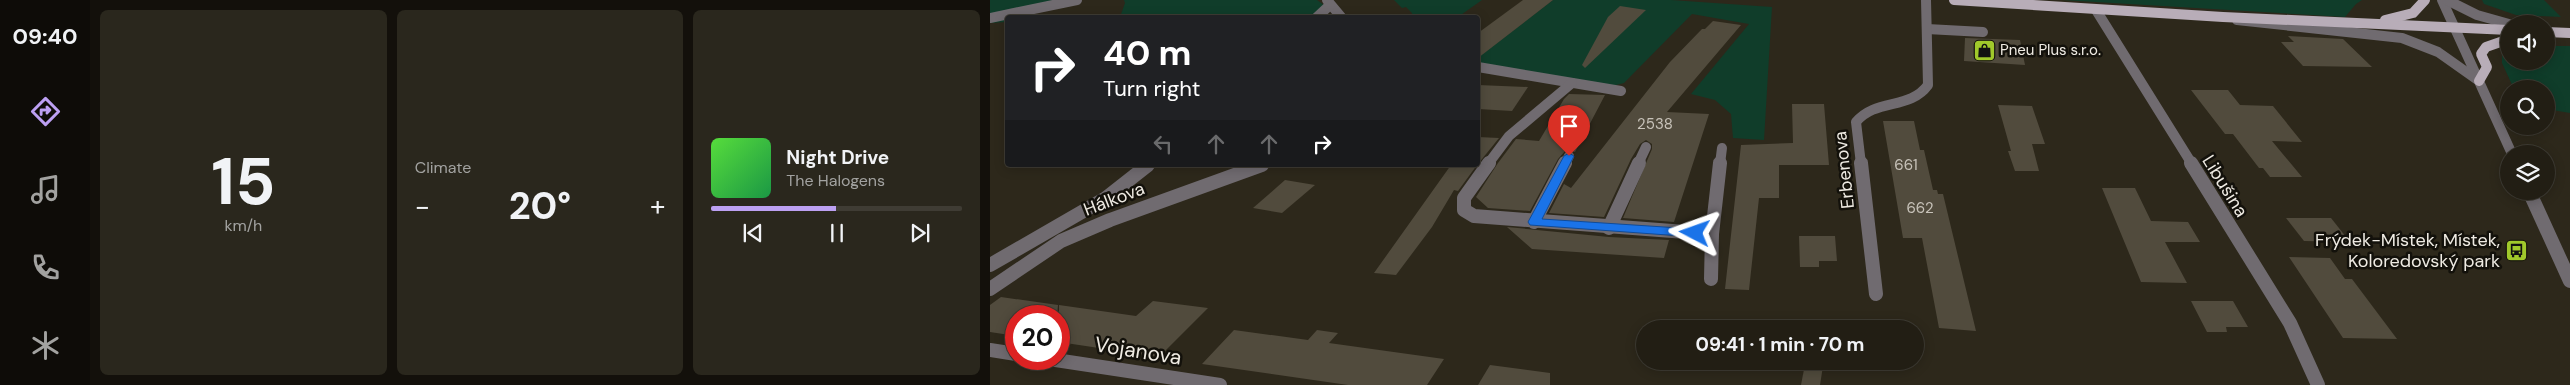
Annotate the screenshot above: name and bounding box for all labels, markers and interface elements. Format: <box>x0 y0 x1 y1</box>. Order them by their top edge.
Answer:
map controls <box>2500 15 2555 200</box>
button: sound <box>2500 15 2555 70</box>
text: 09:40 <box>13 22 77 51</box>
text: 40 m <box>1103 30 1192 76</box>
icon: right <box>1020 35 1085 100</box>
shop icon: Pneu Plus s.r.o. <box>1972 38 1996 62</box>
place label: Pneu Plus s.r.o. <box>2000 40 2101 60</box>
text: Turn right <box>1103 74 1200 103</box>
button: search <box>2500 80 2555 135</box>
icon: directions <box>28 94 63 129</box>
pin <box>1548 105 1590 156</box>
icon: arrive <box>1555 112 1583 140</box>
house number: 2538 <box>1637 114 1673 134</box>
icon: left <box>1149 130 1177 158</box>
icon: ahead <box>1202 130 1230 158</box>
icon: ahead <box>1255 130 1283 158</box>
icon: right <box>1308 130 1336 158</box>
street label: Erbenova <box>1828 130 1860 210</box>
text: 15 <box>211 140 275 224</box>
text: Night Drive <box>786 145 889 170</box>
button: layers <box>2500 145 2555 200</box>
street label: Libušina <box>2197 150 2253 222</box>
house number: 661 <box>1894 155 1918 175</box>
text: Climate <box>415 157 471 178</box>
text: The Halogens <box>786 170 885 191</box>
icon: music <box>28 172 63 207</box>
street label: Hálkova <box>1080 176 1148 222</box>
text: 20° <box>509 181 571 231</box>
text: − <box>415 188 430 225</box>
text: + <box>650 188 665 225</box>
house number: 662 <box>1906 198 1934 218</box>
position arrow <box>1668 206 1720 258</box>
text: km/h <box>224 215 262 236</box>
icon: previous <box>739 219 767 247</box>
icon: pause <box>823 219 851 247</box>
icon: next <box>906 219 934 247</box>
place label: Frýdek-Místek, Místek, Koloredovský park <box>2315 228 2500 273</box>
bus stop icon: Frýdek-Místek, Místek, Koloredovský park <box>2504 238 2528 262</box>
icon: phone <box>28 250 63 285</box>
speed limit sign: 20 <box>1005 305 1070 370</box>
icon: climate <box>28 328 63 363</box>
street label: Vojanova <box>1093 330 1183 372</box>
text: 09:41 · 1 min · 70 m <box>1696 332 1864 357</box>

